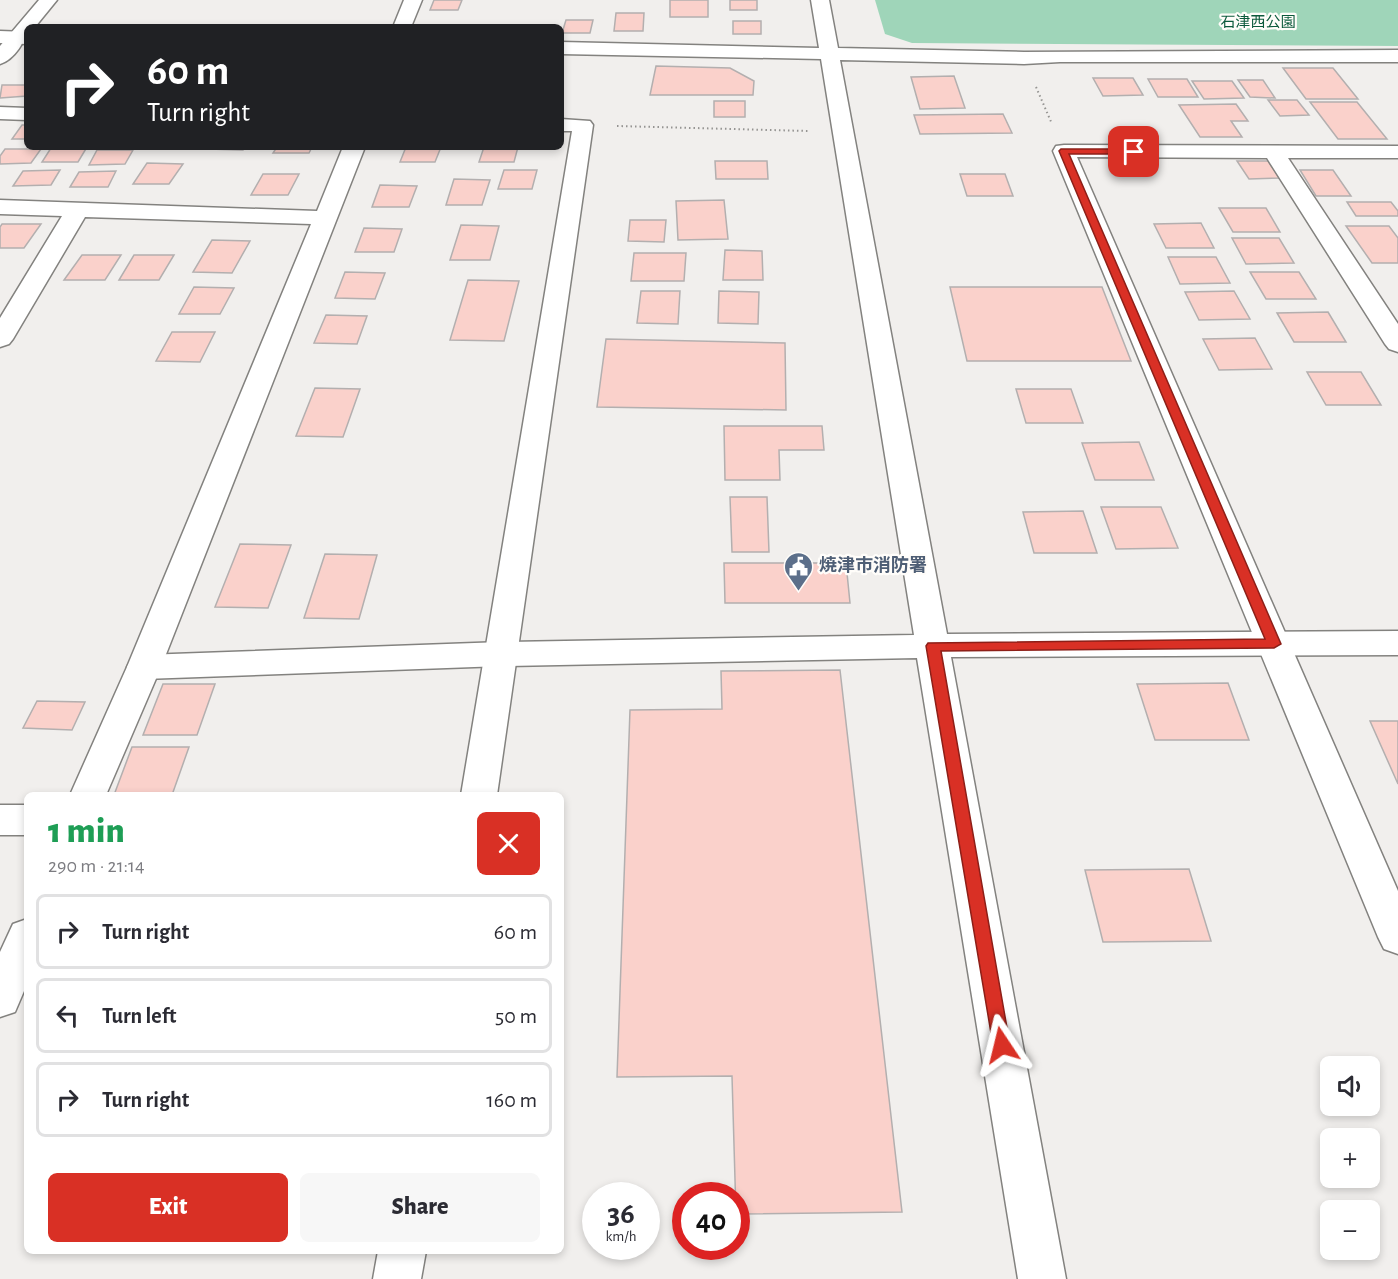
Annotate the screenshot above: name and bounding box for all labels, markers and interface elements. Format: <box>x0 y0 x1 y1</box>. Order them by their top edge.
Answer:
park label: 石津西公園 <box>1220 14 1296 30</box>
icon: right <box>48 48 126 126</box>
text: 60 m <box>147 50 229 92</box>
text: Turn right <box>147 99 250 126</box>
pin <box>1108 126 1159 177</box>
icon: arrive <box>1117 135 1150 168</box>
public building icon: 焼津市消防署 <box>782 550 814 592</box>
place label: 焼津市消防署 <box>819 555 927 575</box>
button: close <box>477 812 540 875</box>
text: 1 min <box>48 813 125 849</box>
text: 290 m · 21:14 <box>48 856 145 876</box>
icon: right <box>51 915 84 948</box>
text: Turn right <box>102 921 189 943</box>
text: 60 m <box>494 921 537 943</box>
icon: left <box>51 999 84 1032</box>
text: Turn left <box>102 1005 176 1027</box>
text: 50 m <box>495 1005 537 1027</box>
position arrow <box>970 1013 1034 1077</box>
map controls <box>1320 1056 1380 1260</box>
button: sound <box>1320 1056 1380 1116</box>
icon: right <box>51 1083 84 1116</box>
text: Turn right <box>102 1089 189 1111</box>
text: 160 m <box>486 1089 537 1111</box>
button: + <box>1320 1128 1380 1188</box>
button: Exit <box>48 1173 288 1242</box>
button: Share <box>300 1173 540 1242</box>
speed limit sign: 40 <box>672 1182 750 1260</box>
text: 36 <box>607 1199 635 1229</box>
button: − <box>1320 1200 1380 1260</box>
text: km/h <box>606 1229 636 1244</box>

